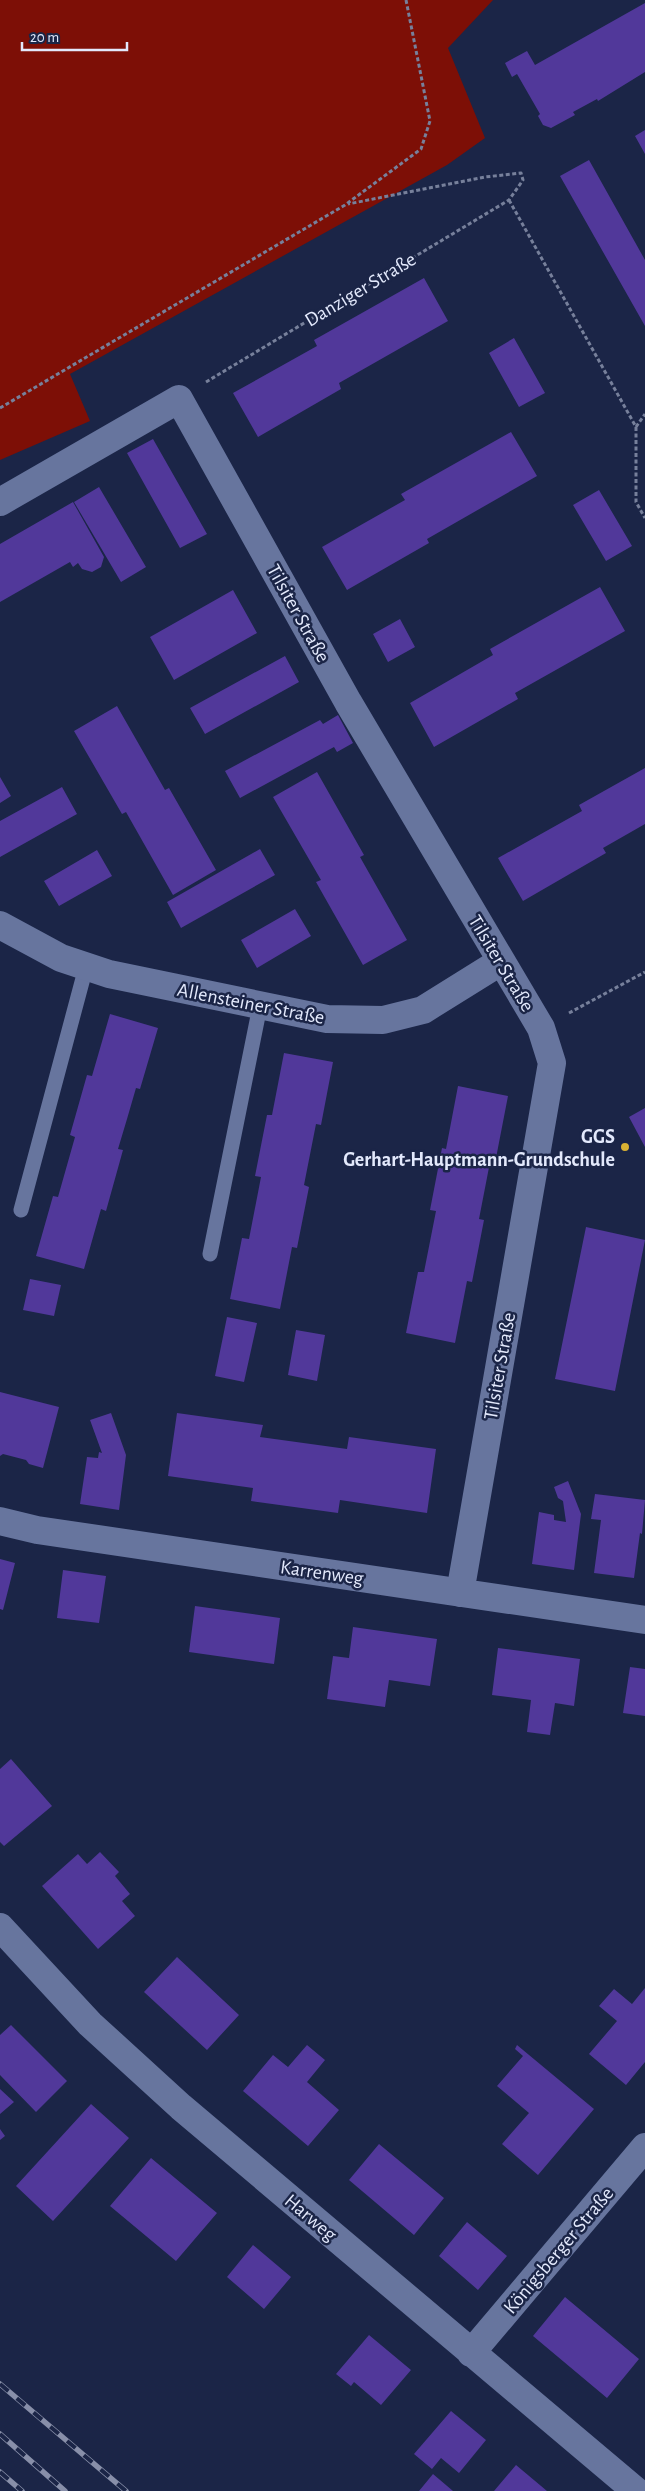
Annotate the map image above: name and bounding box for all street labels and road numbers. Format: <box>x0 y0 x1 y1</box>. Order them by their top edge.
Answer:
street label: Danziger Straße <box>301 249 420 331</box>
street label: Tilsiter Straße <box>263 561 333 666</box>
street label: Tilsiter Straße <box>465 912 538 1015</box>
street label: Allensteiner Straße <box>176 980 326 1028</box>
street label: Tilsiter Straße <box>481 1311 519 1421</box>
street label: Karrenweg <box>279 1557 365 1589</box>
street label: Königsberger Straße <box>500 2183 617 2318</box>
street label: Harweg <box>281 2191 340 2245</box>

